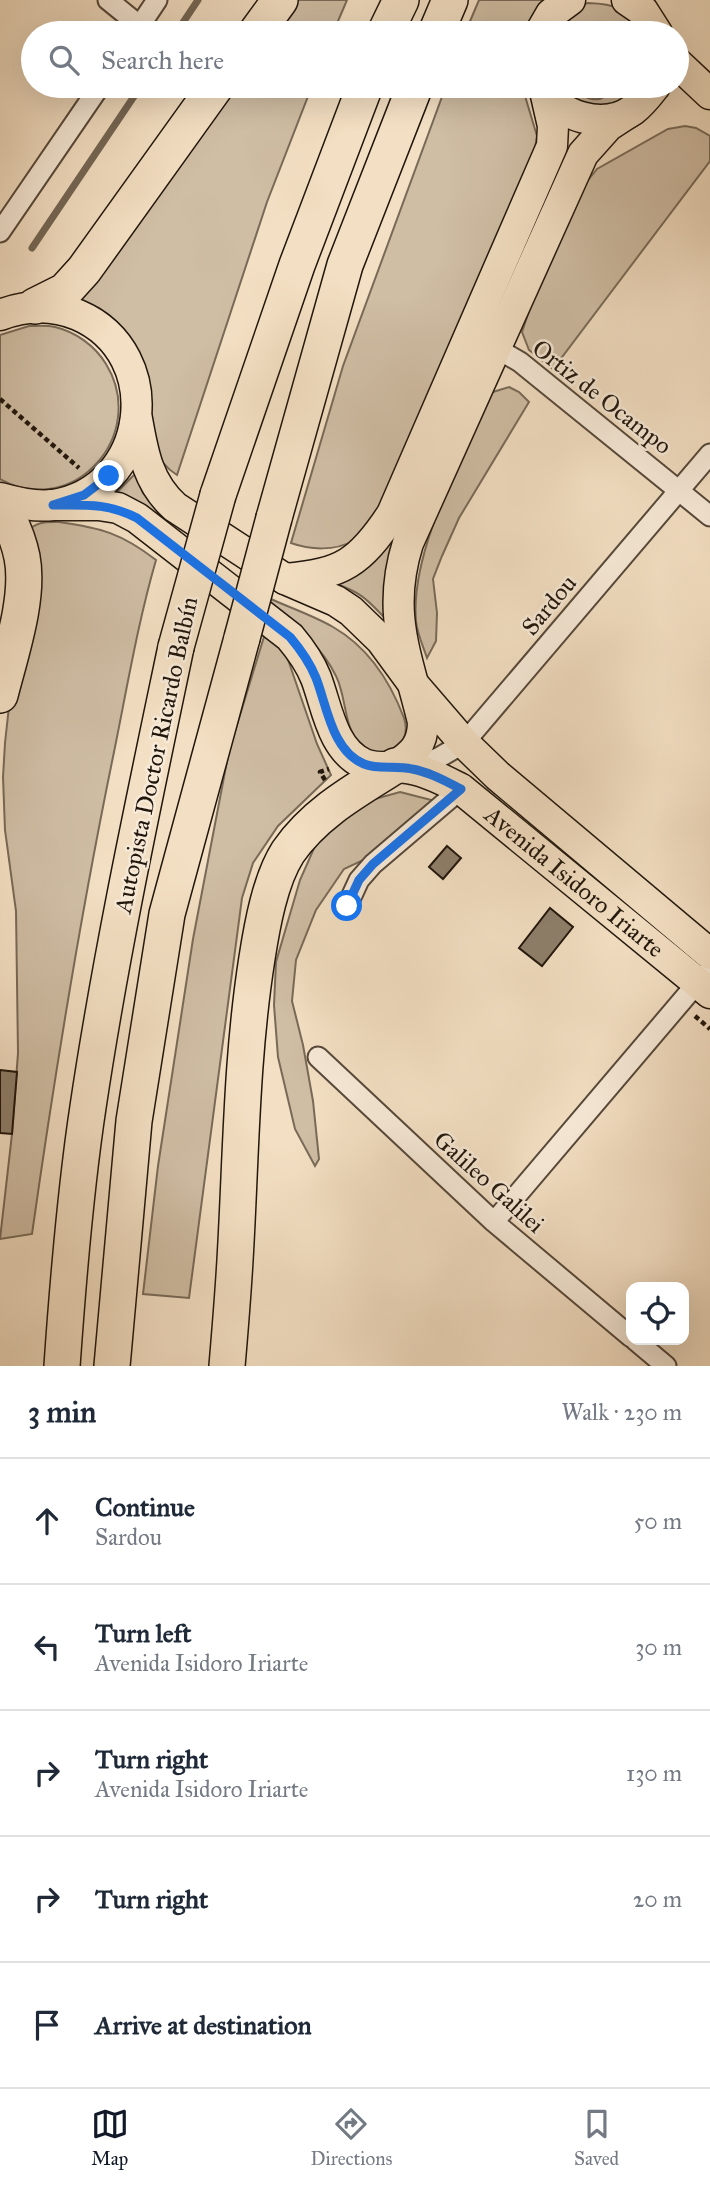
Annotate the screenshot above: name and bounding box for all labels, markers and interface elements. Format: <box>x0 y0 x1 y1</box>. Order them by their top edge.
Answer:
search box <box>21 21 689 98</box>
icon: search <box>45 41 83 79</box>
text: Search here <box>101 44 224 76</box>
street label: Ortiz de Ocampo <box>526 333 678 461</box>
route end <box>93 460 124 491</box>
street label: Sardou <box>515 568 583 641</box>
street label: Autopista Doctor Ricardo Balbín <box>108 594 204 917</box>
street label: Avenida Isidoro Iriarte <box>478 799 670 964</box>
route start <box>331 890 362 921</box>
street label: Galileo Galilei <box>428 1125 551 1240</box>
map controls <box>626 1282 689 1345</box>
button: locate <box>626 1282 689 1345</box>
text: 3 min <box>28 1394 96 1430</box>
text: Walk · 230 m <box>562 1398 682 1426</box>
text: Continue <box>95 1491 195 1523</box>
icon: ahead <box>28 1502 66 1540</box>
text: 50 m <box>634 1507 682 1535</box>
text: Sardou <box>95 1523 162 1551</box>
text: Turn left <box>95 1617 191 1649</box>
icon: left <box>28 1628 66 1666</box>
text: 30 m <box>635 1633 682 1661</box>
text: Avenida Isidoro Iriarte <box>95 1649 308 1677</box>
text: Turn right <box>95 1743 208 1775</box>
icon: right <box>28 1754 66 1792</box>
text: 130 m <box>626 1759 682 1787</box>
text: Avenida Isidoro Iriarte <box>95 1775 308 1803</box>
icon: right <box>28 1880 66 1918</box>
text: Turn right <box>95 1883 208 1915</box>
text: 20 m <box>633 1885 682 1913</box>
icon: arrive <box>28 2006 66 2044</box>
text: Arrive at destination <box>95 2009 312 2041</box>
tab: Map <box>91 2105 129 2170</box>
tab: Directions <box>310 2105 392 2170</box>
tab: Saved <box>574 2105 619 2170</box>

